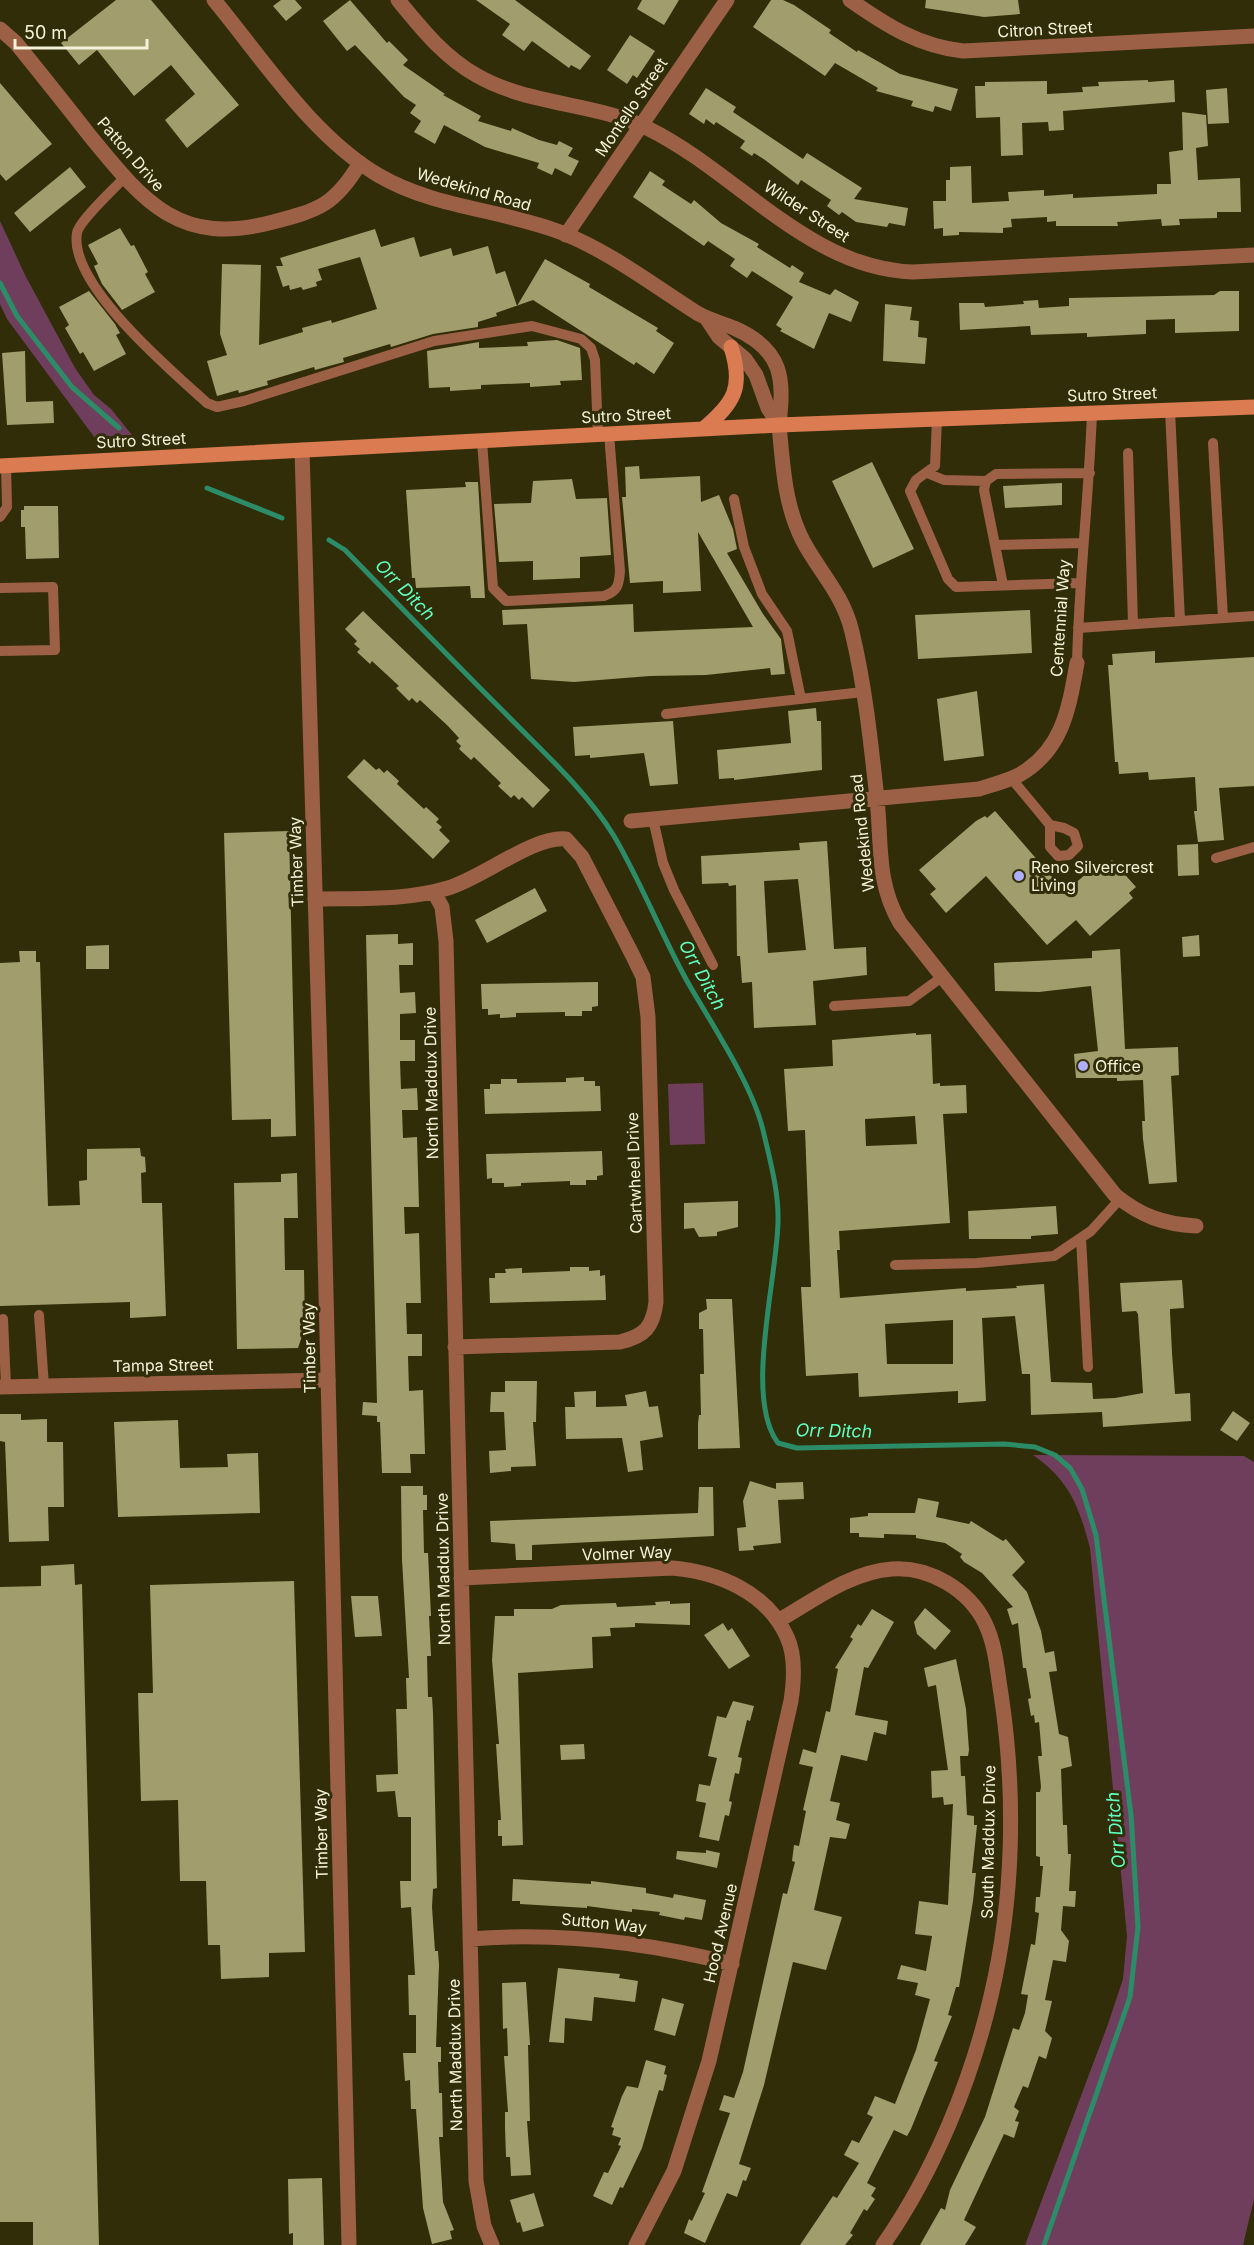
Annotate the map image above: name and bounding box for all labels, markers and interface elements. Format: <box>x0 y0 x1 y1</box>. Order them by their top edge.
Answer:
scale bar <box>15 12 147 50</box>
street label: Citron Street <box>997 17 1093 41</box>
text: 50 m <box>24 22 67 43</box>
street label: Montello Street <box>591 54 671 160</box>
street label: Patton Drive <box>93 113 169 195</box>
street label: Wedekind Road <box>414 163 534 215</box>
street label: Wilder Street <box>760 176 854 246</box>
street label: Sutro Street <box>1067 382 1157 406</box>
street label: Sutro Street <box>581 403 671 427</box>
street label: Sutro Street <box>96 428 186 452</box>
water label: Orr Ditch <box>371 555 440 625</box>
street label: Centennial Way <box>1046 559 1074 677</box>
street label: Wedekind Road <box>846 773 878 893</box>
street label: Timber Way <box>284 816 308 908</box>
place label: Reno Silvercrest Living <box>1031 857 1154 895</box>
marker: Reno Silvercrest Living <box>1012 869 1026 883</box>
water label: Orr Ditch <box>675 936 730 1013</box>
street label: North Maddux Drive <box>420 1007 442 1159</box>
place label: Office <box>1095 1056 1141 1076</box>
marker: Office <box>1076 1059 1090 1073</box>
street label: Cartwheel Drive <box>622 1112 646 1234</box>
street label: Timber Way <box>298 1303 320 1393</box>
street label: Tampa Street <box>112 1354 214 1376</box>
water label: Orr Ditch <box>795 1419 873 1442</box>
street label: North Maddux Drive <box>432 1493 454 1645</box>
street label: Volmer Way <box>582 1541 672 1565</box>
street label: South Maddux Drive <box>977 1765 999 1919</box>
street label: Timber Way <box>310 1789 332 1879</box>
water label: Orr Ditch <box>1102 1791 1129 1869</box>
street label: Hood Avenue <box>699 1881 741 1985</box>
street label: Sutton Way <box>560 1909 648 1937</box>
street label: North Maddux Drive <box>444 1979 466 2131</box>

